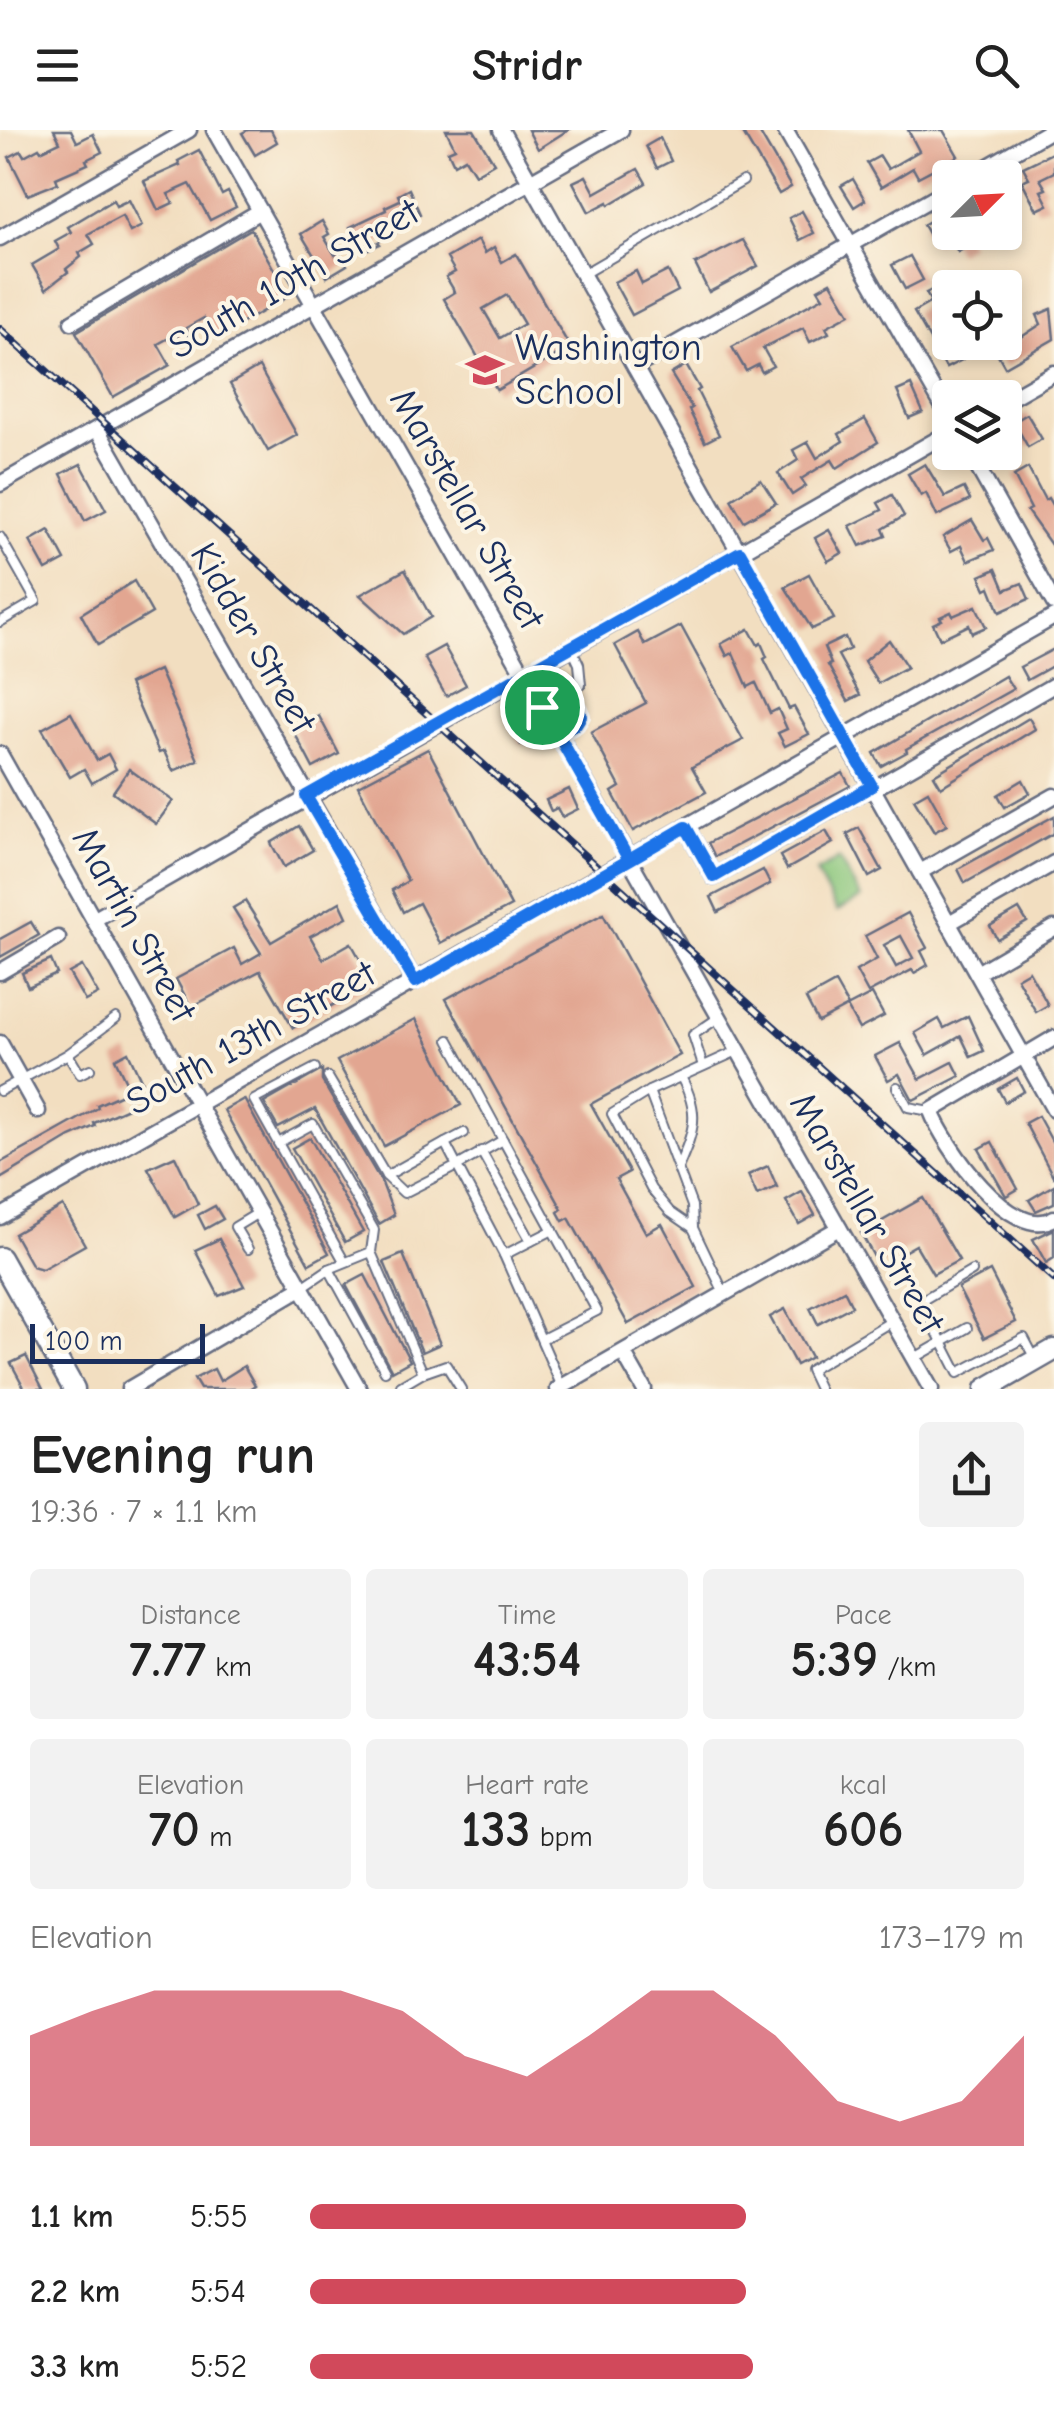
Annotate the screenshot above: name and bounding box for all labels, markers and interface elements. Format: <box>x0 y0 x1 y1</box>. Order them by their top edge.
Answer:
icon: menu <box>30 38 85 93</box>
icon: search <box>969 38 1024 93</box>
text: Stridr <box>472 39 582 91</box>
north arrow <box>932 160 1022 250</box>
map controls <box>932 160 1022 470</box>
street label: South 10th Street <box>161 189 428 368</box>
button: locate <box>932 270 1022 360</box>
place label: Washington School <box>515 326 702 414</box>
school or university icon: Washington School <box>464 349 506 391</box>
button: layers <box>932 380 1022 470</box>
street label: Marstellar Street <box>380 381 554 638</box>
street label: Kidder Street <box>181 535 326 742</box>
pin <box>500 665 585 750</box>
icon: arrive <box>515 680 570 735</box>
street label: Martin Street <box>63 820 206 1031</box>
street label: South 13th Street <box>119 951 384 1125</box>
street label: Marstellar Street <box>780 1085 954 1342</box>
scale bar <box>30 1319 205 1364</box>
text: 100 m <box>45 1325 123 1357</box>
button: share <box>919 1422 1024 1527</box>
text: Evening run <box>30 1423 315 1487</box>
text: 19:36 · 7 × 1.1 km <box>30 1493 257 1530</box>
text: Distance <box>141 1599 241 1631</box>
text: Time <box>498 1599 556 1631</box>
text: Pace <box>835 1599 892 1631</box>
text: 7.77 <box>129 1631 206 1689</box>
text: 43:54 <box>473 1631 581 1689</box>
text: 5:39 <box>790 1631 878 1689</box>
text: km <box>206 1651 252 1683</box>
text: /km <box>878 1651 936 1683</box>
text: Elevation <box>137 1769 244 1801</box>
text: Heart rate <box>465 1769 589 1801</box>
text: kcal <box>840 1769 887 1801</box>
text: 70 <box>149 1801 200 1859</box>
text: 133 <box>461 1801 530 1859</box>
text: 606 <box>823 1801 904 1859</box>
text: m <box>200 1821 232 1853</box>
text: bpm <box>530 1821 593 1853</box>
text: Elevation <box>30 1919 153 1956</box>
text: 173–179 m <box>879 1919 1024 1956</box>
text: 1.1 km <box>30 2198 113 2235</box>
text: 5:55 <box>190 2198 248 2235</box>
text: 2.2 km <box>30 2273 120 2310</box>
text: 5:54 <box>190 2273 246 2310</box>
text: 3.3 km <box>30 2348 120 2385</box>
text: 5:52 <box>190 2348 247 2385</box>

